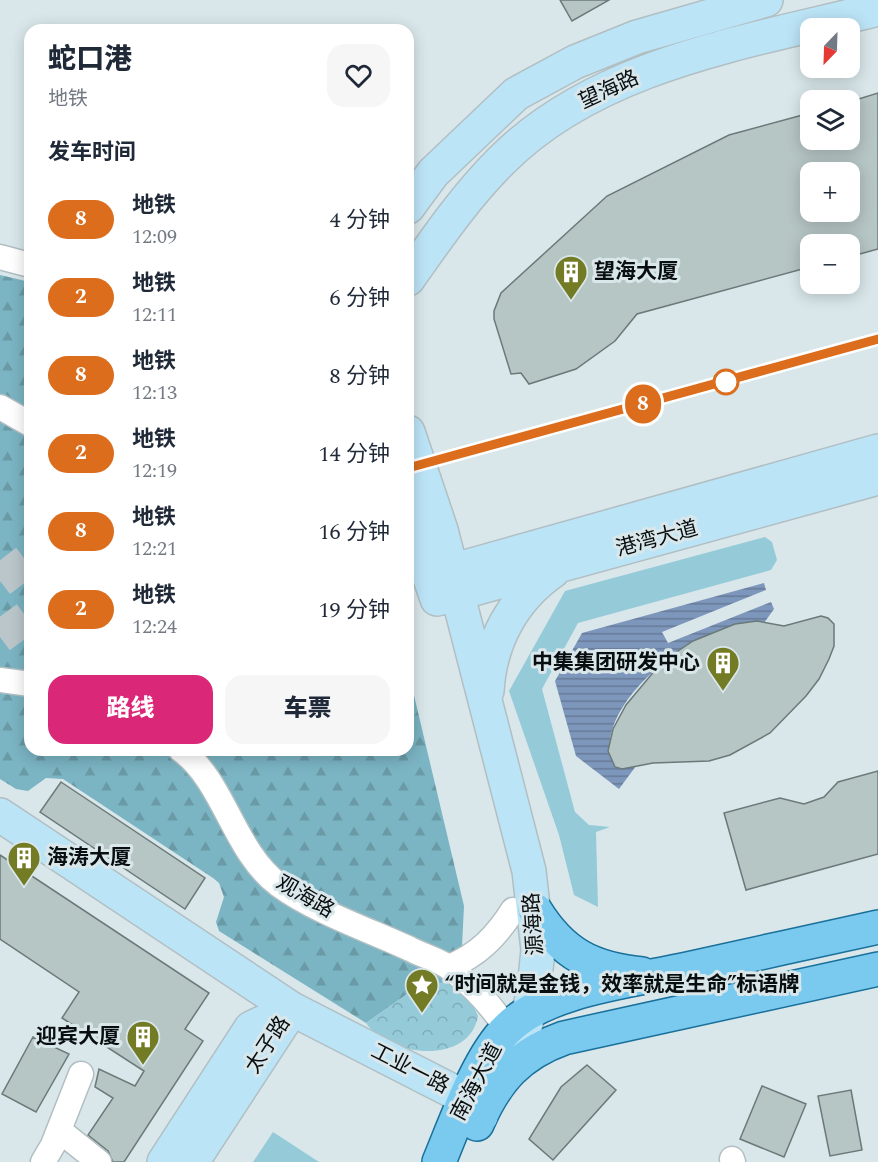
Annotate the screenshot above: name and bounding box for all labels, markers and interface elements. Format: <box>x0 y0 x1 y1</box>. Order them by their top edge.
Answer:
north arrow <box>800 18 860 78</box>
map controls <box>800 18 860 294</box>
text: 蛇口港 <box>48 38 132 81</box>
button: heart <box>327 44 390 107</box>
street label: 望海路 <box>574 62 644 118</box>
text: 地铁 <box>48 84 88 114</box>
button: layers <box>800 90 860 150</box>
text: 发车时间 <box>48 136 136 169</box>
button: + <box>800 162 860 222</box>
text: 地铁 <box>132 189 176 222</box>
text: 8 <box>75 203 87 235</box>
text: 4 分钟 <box>329 204 390 237</box>
text: 12:09 <box>132 222 177 252</box>
button: − <box>800 234 860 294</box>
building icon: 望海大厦 <box>553 254 589 301</box>
place label: 望海大厦 <box>594 256 678 288</box>
text: 地铁 <box>132 267 176 300</box>
text: 2 <box>75 281 87 313</box>
text: 6 分钟 <box>329 282 390 315</box>
text: 12:11 <box>132 300 177 330</box>
text: 地铁 <box>132 345 176 378</box>
text: 8 <box>75 359 87 391</box>
text: 8 分钟 <box>329 360 390 393</box>
unlabelled marker <box>713 369 739 395</box>
text: 12:13 <box>132 378 177 408</box>
line badge: 8 <box>624 384 662 424</box>
text: 8 <box>637 388 649 420</box>
text: 地铁 <box>132 423 176 456</box>
text: 2 <box>75 437 87 469</box>
text: 14 分钟 <box>318 438 390 471</box>
text: 12:19 <box>132 456 177 486</box>
text: 地铁 <box>132 501 176 534</box>
street label: 港湾大道 <box>612 513 702 565</box>
text: 8 <box>75 515 87 547</box>
text: 16 分钟 <box>318 516 390 549</box>
text: 12:21 <box>132 534 177 564</box>
text: 地铁 <box>132 579 176 612</box>
text: 2 <box>75 593 87 625</box>
text: 19 分钟 <box>318 594 390 627</box>
text: 12:24 <box>132 612 177 642</box>
building icon: 中集集团研发中心 <box>705 645 741 692</box>
place label: 中集集团研发中心 <box>532 647 700 679</box>
button: 路线 <box>48 675 213 744</box>
button: 车票 <box>225 675 390 744</box>
building icon: 海涛大厦 <box>6 840 42 887</box>
place label: 海涛大厦 <box>47 842 131 874</box>
street label: 观海路 <box>270 867 340 927</box>
street label: 源海路 <box>516 891 552 957</box>
place icon: “时间就是金钱，效率就是生命”标语牌 <box>404 967 440 1014</box>
place label: “时间就是金钱，效率就是生命”标语牌 <box>445 969 799 1001</box>
street label: 太子路 <box>237 1010 299 1080</box>
building icon: 迎宾大厦 <box>125 1019 161 1066</box>
place label: 迎宾大厦 <box>36 1021 120 1053</box>
street label: 工业一路 <box>365 1036 455 1102</box>
street label: 南海大道 <box>443 1037 511 1127</box>

